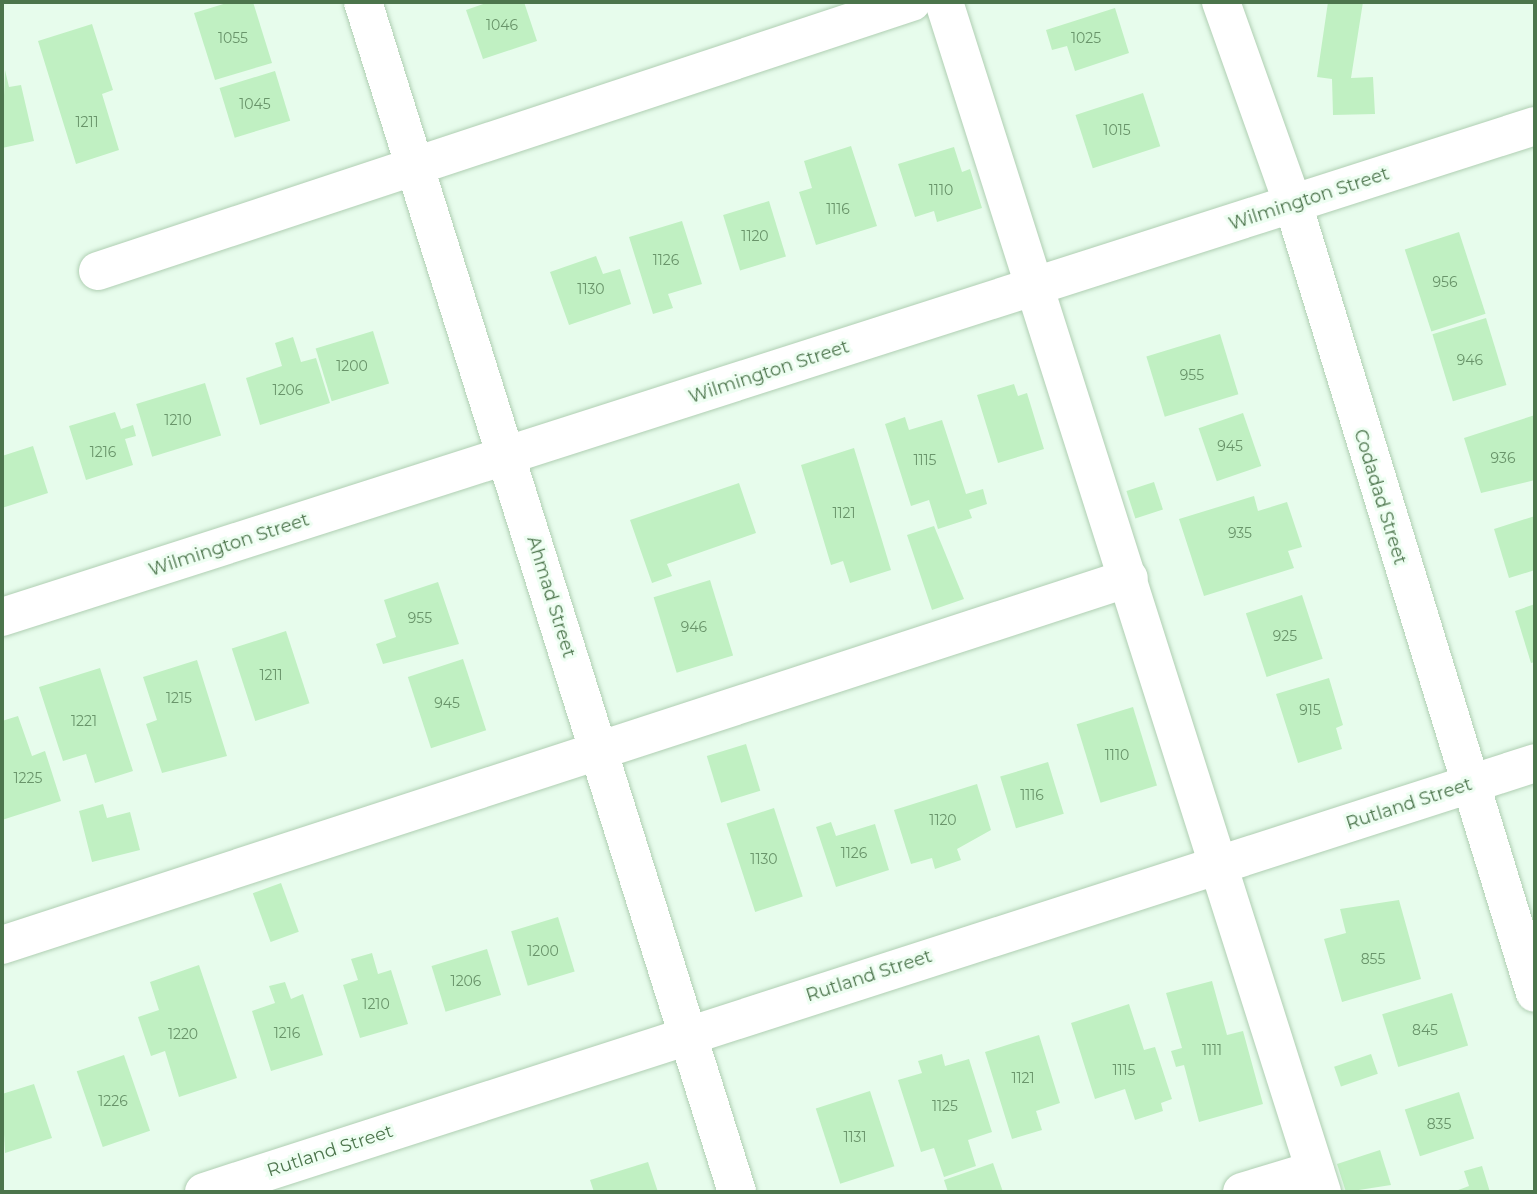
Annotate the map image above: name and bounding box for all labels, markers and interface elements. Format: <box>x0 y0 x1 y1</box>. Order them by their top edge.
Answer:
house number: 1046 <box>486 17 518 33</box>
house number: 1055 <box>218 30 248 46</box>
house number: 1025 <box>1071 30 1101 46</box>
house number: 1045 <box>239 96 271 112</box>
house number: 1211 <box>75 114 99 130</box>
house number: 1015 <box>1103 122 1131 138</box>
street label: Wilmington Street <box>1226 163 1392 235</box>
house number: 1110 <box>929 182 953 198</box>
house number: 1116 <box>826 201 850 217</box>
house number: 1120 <box>741 228 769 244</box>
house number: 1126 <box>653 252 679 268</box>
house number: 956 <box>1433 274 1457 290</box>
house number: 1130 <box>577 281 605 297</box>
street label: Wilmington Street <box>686 336 852 408</box>
house number: 946 <box>1457 352 1483 368</box>
house number: 1200 <box>336 358 368 374</box>
house number: 955 <box>1180 367 1204 383</box>
house number: 1206 <box>273 382 303 398</box>
house number: 1210 <box>164 412 192 428</box>
street label: Codadad Street <box>1349 427 1411 567</box>
house number: 945 <box>1217 438 1243 454</box>
house number: 1216 <box>90 444 116 460</box>
house number: 936 <box>1491 450 1515 466</box>
house number: 1115 <box>913 452 937 468</box>
house number: 1121 <box>832 505 856 521</box>
street label: Wilmington Street <box>146 509 312 581</box>
house number: 935 <box>1228 525 1252 541</box>
street label: Ahmad Street <box>522 534 580 660</box>
house number: 955 <box>408 610 432 626</box>
house number: 946 <box>681 619 707 635</box>
house number: 925 <box>1273 628 1297 644</box>
house number: 1211 <box>259 667 283 683</box>
house number: 1215 <box>166 690 192 706</box>
house number: 945 <box>434 695 460 711</box>
house number: 915 <box>1299 702 1321 718</box>
house number: 1221 <box>71 713 97 729</box>
house number: 1110 <box>1105 747 1129 763</box>
house number: 1225 <box>14 770 42 786</box>
street label: Rutland Street <box>1343 773 1475 835</box>
house number: 1116 <box>1020 787 1044 803</box>
house number: 1120 <box>929 812 957 828</box>
house number: 1126 <box>841 845 867 861</box>
house number: 1130 <box>750 851 778 867</box>
house number: 1200 <box>527 943 559 959</box>
street label: Rutland Street <box>803 945 935 1007</box>
house number: 855 <box>1361 951 1385 967</box>
house number: 1206 <box>451 973 481 989</box>
house number: 1210 <box>362 996 390 1012</box>
house number: 845 <box>1412 1022 1438 1038</box>
house number: 1216 <box>274 1025 300 1041</box>
house number: 1220 <box>168 1026 198 1042</box>
house number: 1111 <box>1202 1042 1222 1058</box>
house number: 1115 <box>1112 1062 1136 1078</box>
house number: 1121 <box>1011 1070 1035 1086</box>
house number: 1226 <box>98 1093 128 1109</box>
house number: 1125 <box>932 1098 958 1114</box>
house number: 835 <box>1427 1116 1451 1132</box>
street label: Rutland Street <box>264 1120 396 1182</box>
house number: 1131 <box>843 1129 867 1145</box>

